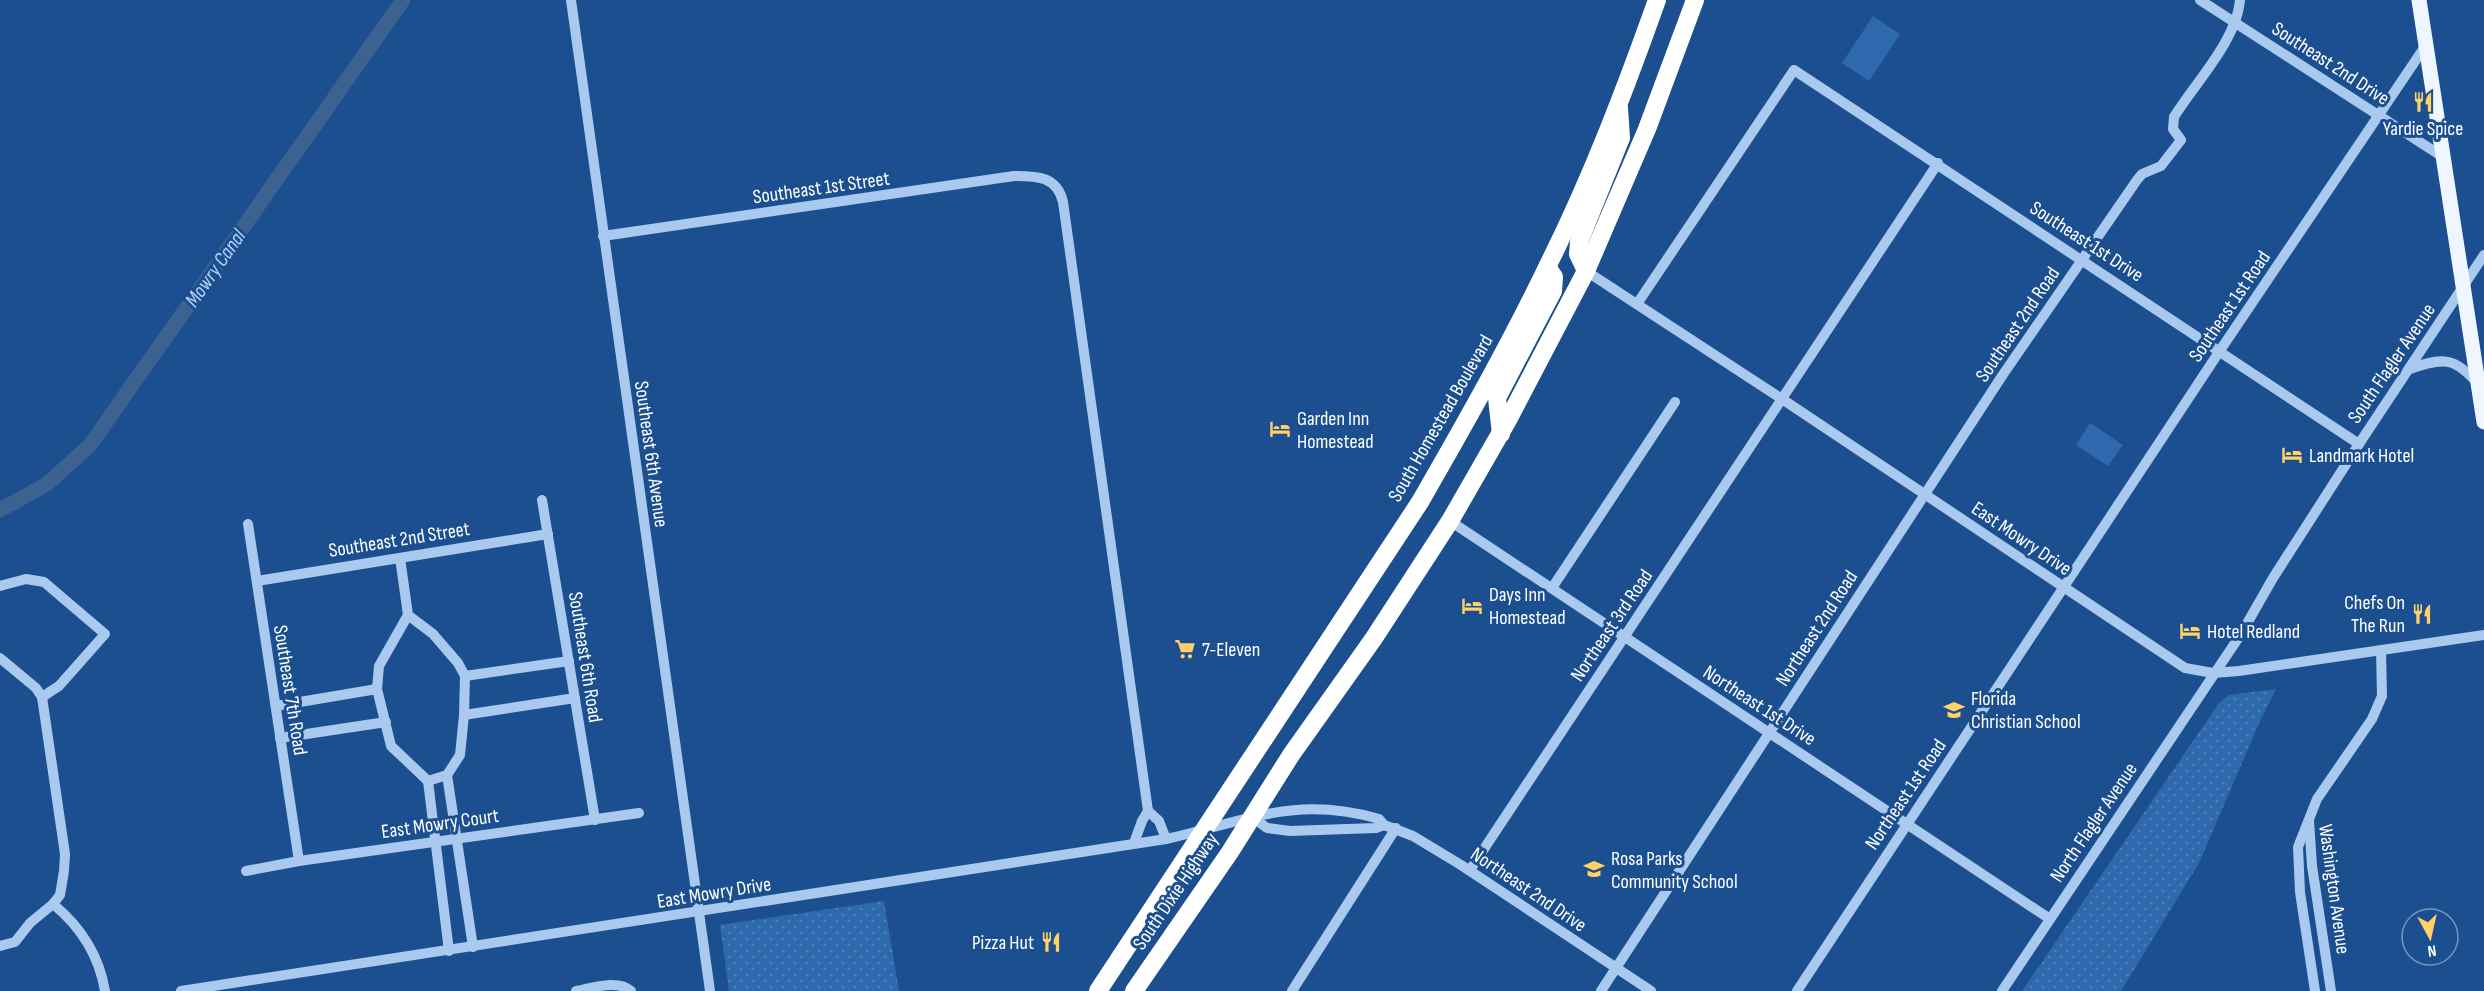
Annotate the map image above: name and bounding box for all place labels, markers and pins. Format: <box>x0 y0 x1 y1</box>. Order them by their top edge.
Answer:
restaurant icon: Yardie Spice <box>2411 90 2435 114</box>
place label: Yardie Spice <box>2383 117 2463 141</box>
place label: Garden Inn Homestead <box>1297 407 1374 454</box>
hotel icon: Garden Inn Homestead <box>1268 417 1292 441</box>
hotel icon: Landmark Hotel <box>2280 443 2304 467</box>
place label: Landmark Hotel <box>2309 444 2414 468</box>
place label: Days Inn Homestead <box>1489 583 1566 630</box>
place label: Chefs On The Run <box>2344 591 2405 638</box>
hotel icon: Days Inn Homestead <box>1460 594 1484 618</box>
restaurant icon: Chefs On The Run <box>2410 602 2434 626</box>
hotel icon: Hotel Redland <box>2178 619 2202 643</box>
place label: Hotel Redland <box>2207 620 2300 644</box>
supermarket icon: 7-Eleven <box>1173 637 1197 661</box>
place label: 7-Eleven <box>1202 638 1260 662</box>
place label: Florida Christian School <box>1971 687 2081 734</box>
school or university icon: Florida Christian School <box>1942 698 1966 722</box>
place label: Rosa Parks Community School <box>1611 847 1738 894</box>
school or university icon: Rosa Parks Community School <box>1582 857 1606 881</box>
restaurant icon: Pizza Hut <box>1039 930 1063 954</box>
place label: Pizza Hut <box>972 931 1034 955</box>

